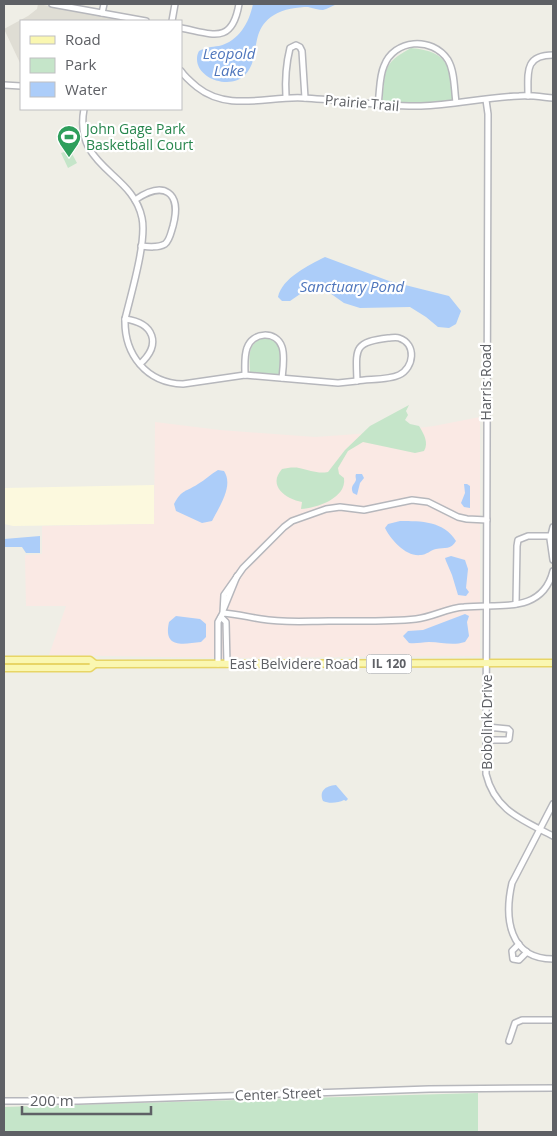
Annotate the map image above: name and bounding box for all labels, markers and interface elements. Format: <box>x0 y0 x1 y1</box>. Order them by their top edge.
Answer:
legend <box>20 20 182 110</box>
text: Road <box>65 29 101 49</box>
water label: Leopold Lake <box>203 43 256 80</box>
text: Park <box>65 54 96 74</box>
text: Water <box>65 79 107 99</box>
street label: Prairie Trail <box>324 90 400 115</box>
place label: John Gage Park Basketball Court <box>84 119 193 154</box>
sports icon: John Gage Park Basketball Court <box>56 124 82 158</box>
water label: Sanctuary Pond <box>300 276 405 296</box>
street label: Harris Road <box>476 344 495 420</box>
street label: East Belvidere Road <box>230 654 358 673</box>
road number: IL 120 <box>366 654 412 674</box>
street label: Bobolink Drive <box>477 674 496 770</box>
street label: Center Street <box>234 1082 322 1105</box>
scale bar <box>22 1084 151 1116</box>
text: 200 m <box>30 1090 74 1110</box>

